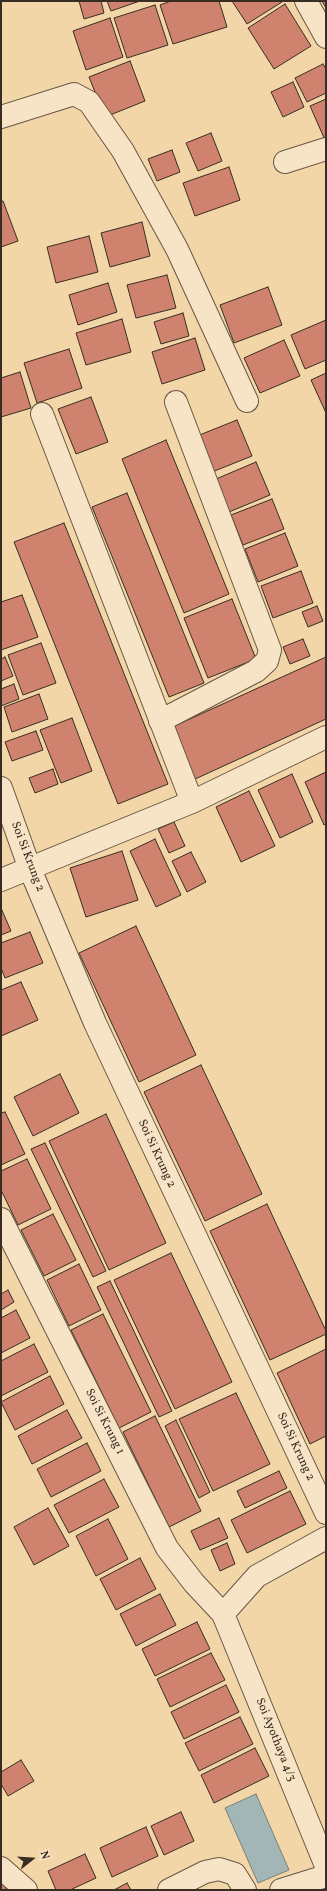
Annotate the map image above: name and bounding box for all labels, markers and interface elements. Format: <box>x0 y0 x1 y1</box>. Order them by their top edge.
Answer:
street label: Soi Si Krung 2 <box>7 820 47 894</box>
street label: Soi Si Krung 2 <box>134 1118 178 1190</box>
street label: Soi Si Krung 1 <box>81 1387 127 1457</box>
street label: Soi Si Krung 2 <box>273 1411 317 1483</box>
street label: Soi Ayothaya 4/3 <box>252 1696 298 1784</box>
north arrow <box>12 1839 52 1879</box>
text: N <box>36 1849 52 1861</box>

